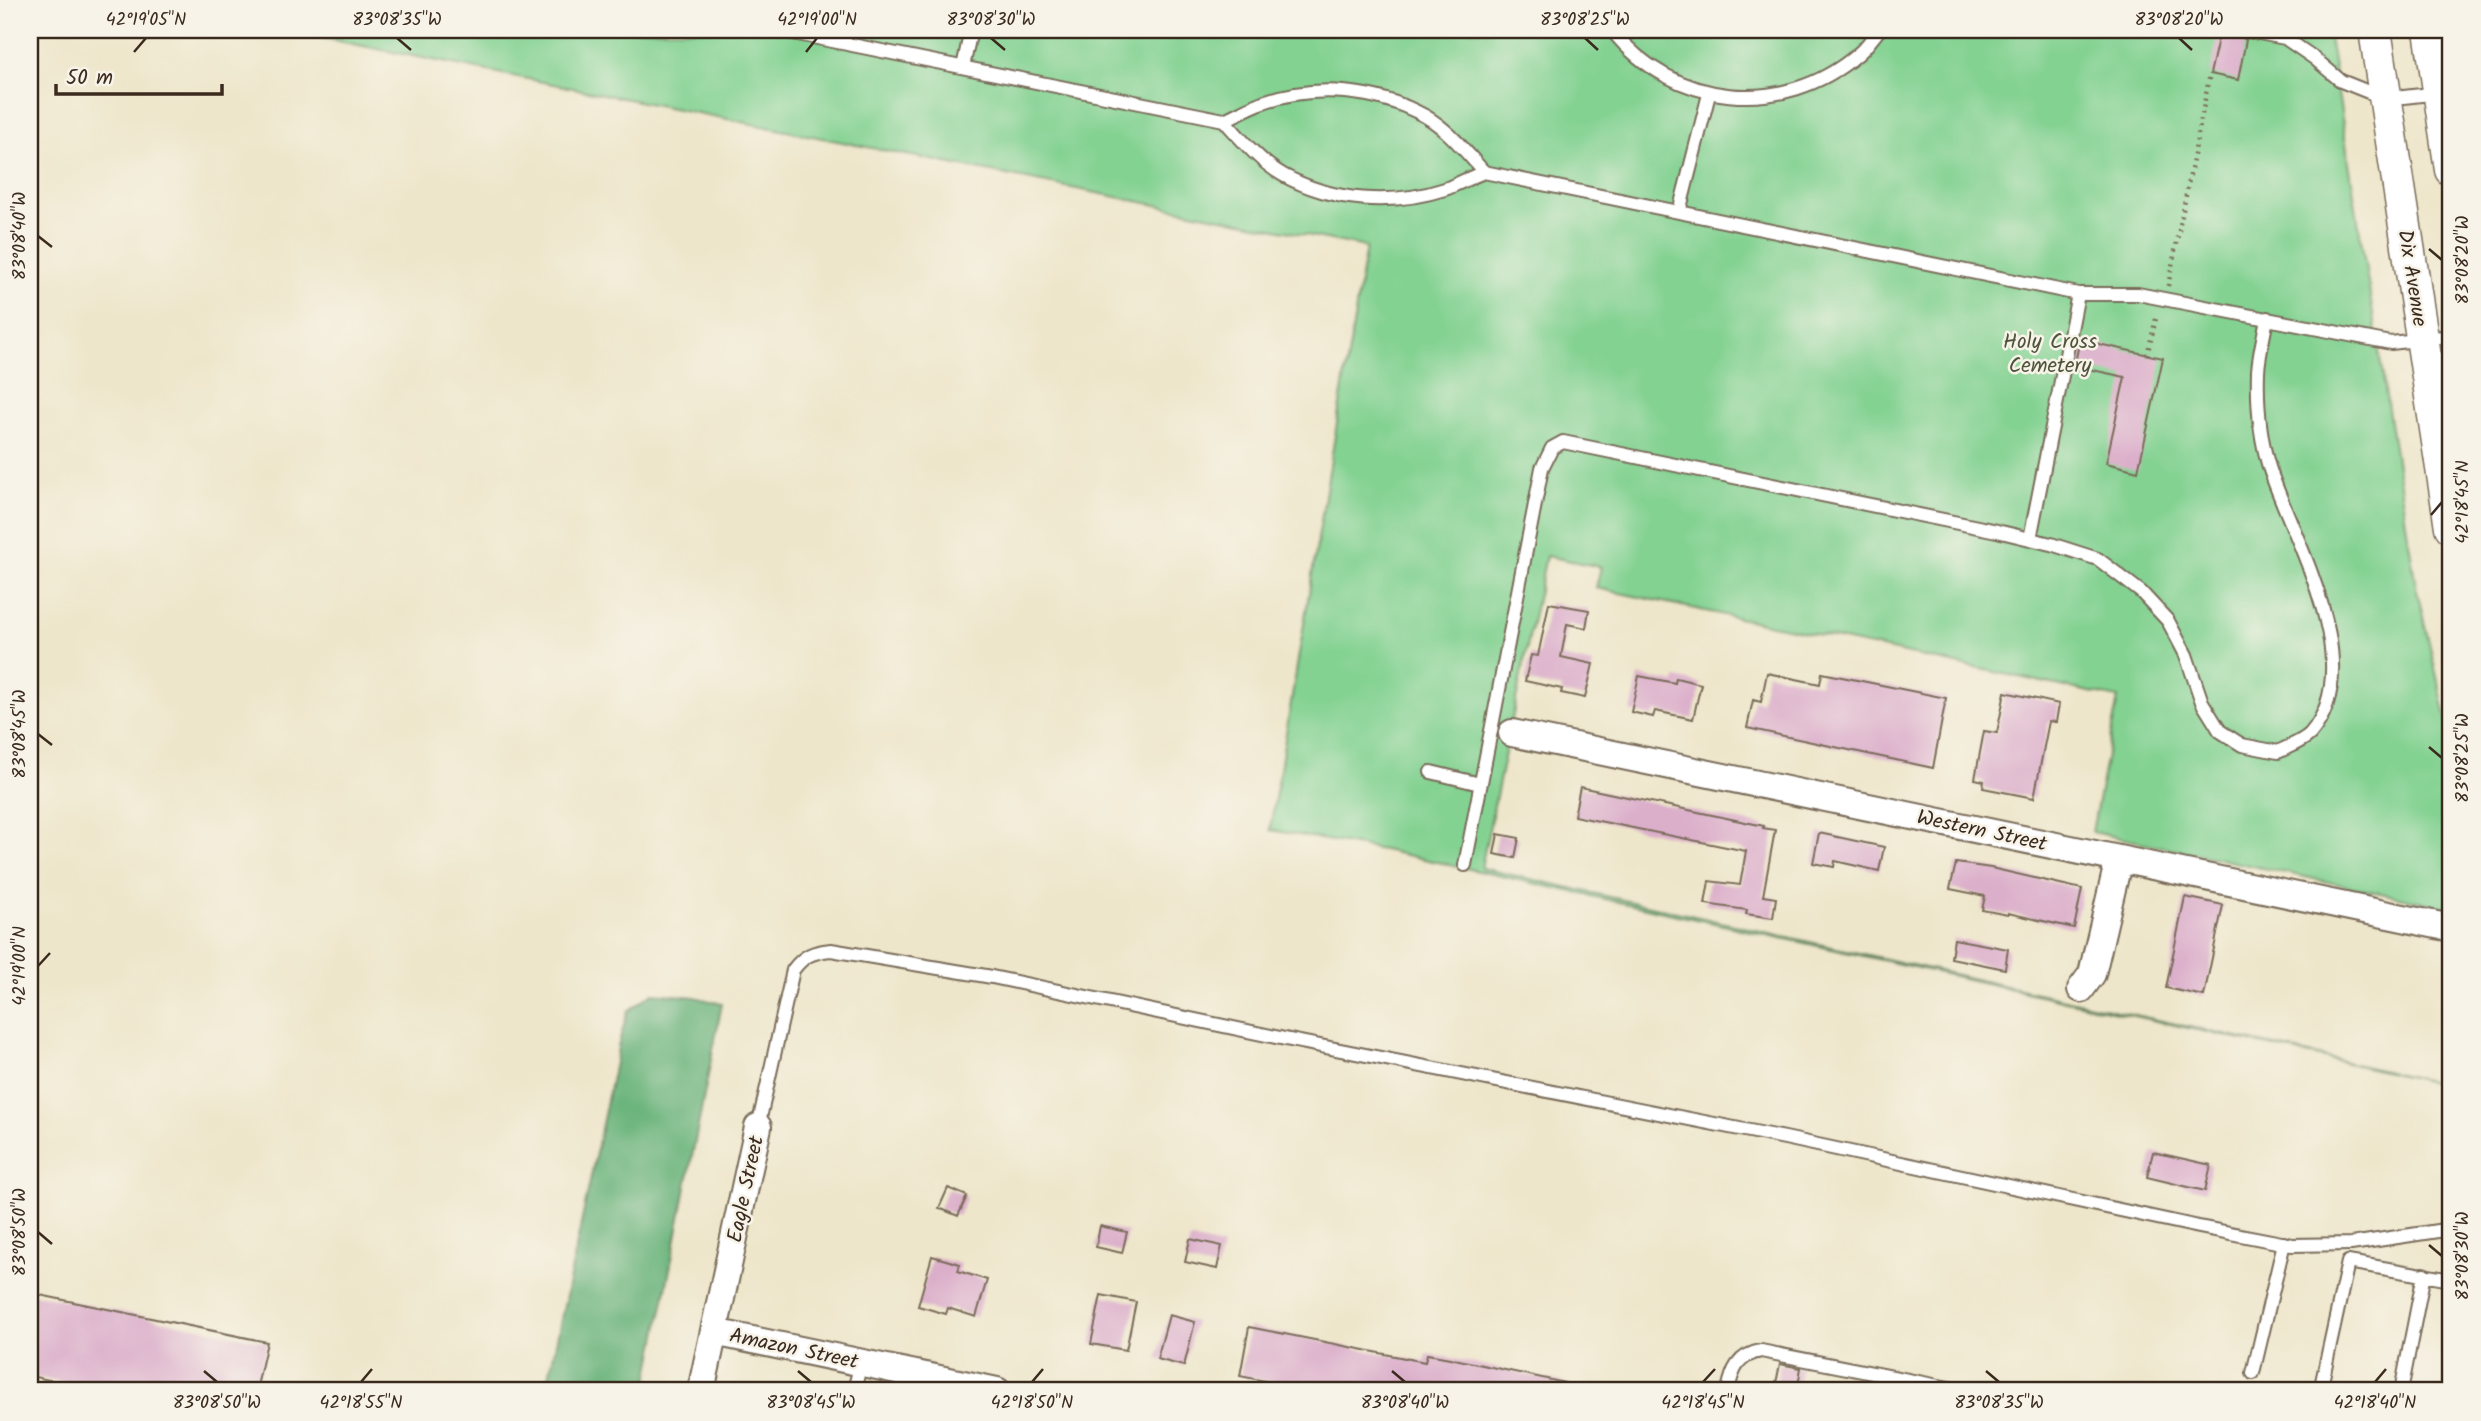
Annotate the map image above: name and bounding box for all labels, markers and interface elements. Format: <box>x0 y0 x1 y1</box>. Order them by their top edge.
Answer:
text: 42°19'05"N <box>106 6 186 35</box>
text: 83°08'35"W <box>352 6 442 35</box>
text: 42°19'00"N <box>777 6 857 35</box>
text: 83°08'30"W <box>947 6 1035 35</box>
text: 83°08'25"W <box>1540 6 1630 35</box>
text: 83°08'20"W <box>2134 6 2224 35</box>
scale bar <box>56 52 222 96</box>
text: 50 m <box>66 62 113 95</box>
text: 83°08'40"W <box>6 192 35 280</box>
text: 83°08'20"W <box>2449 215 2478 305</box>
street label: Dix Avenue <box>2388 227 2436 330</box>
park label: Holy Cross Cemetery <box>2003 326 2097 383</box>
text: 42°18'45"N <box>2449 460 2478 544</box>
text: 83°08'45"W <box>6 689 35 779</box>
text: 83°08'25"W <box>2449 713 2478 803</box>
street label: Western Street <box>1914 802 2051 862</box>
text: 42°19'00"N <box>6 926 35 1006</box>
street label: Eagle Street <box>719 1132 774 1246</box>
text: 83°08'50"W <box>6 1188 35 1276</box>
text: 83°08'30"W <box>2449 1212 2478 1300</box>
street label: Amazon Street <box>726 1320 862 1379</box>
text: 83°08'50"W <box>173 1389 261 1418</box>
text: 42°18'55"N <box>319 1389 403 1418</box>
text: 83°08'45"W <box>766 1389 856 1418</box>
text: 42°18'50"N <box>991 1389 1073 1418</box>
text: 83°08'40"W <box>1361 1389 1449 1418</box>
text: 42°18'45"N <box>1661 1389 1745 1418</box>
text: 83°08'35"W <box>1954 1389 2044 1418</box>
text: 42°18'40"N <box>2334 1389 2416 1418</box>

